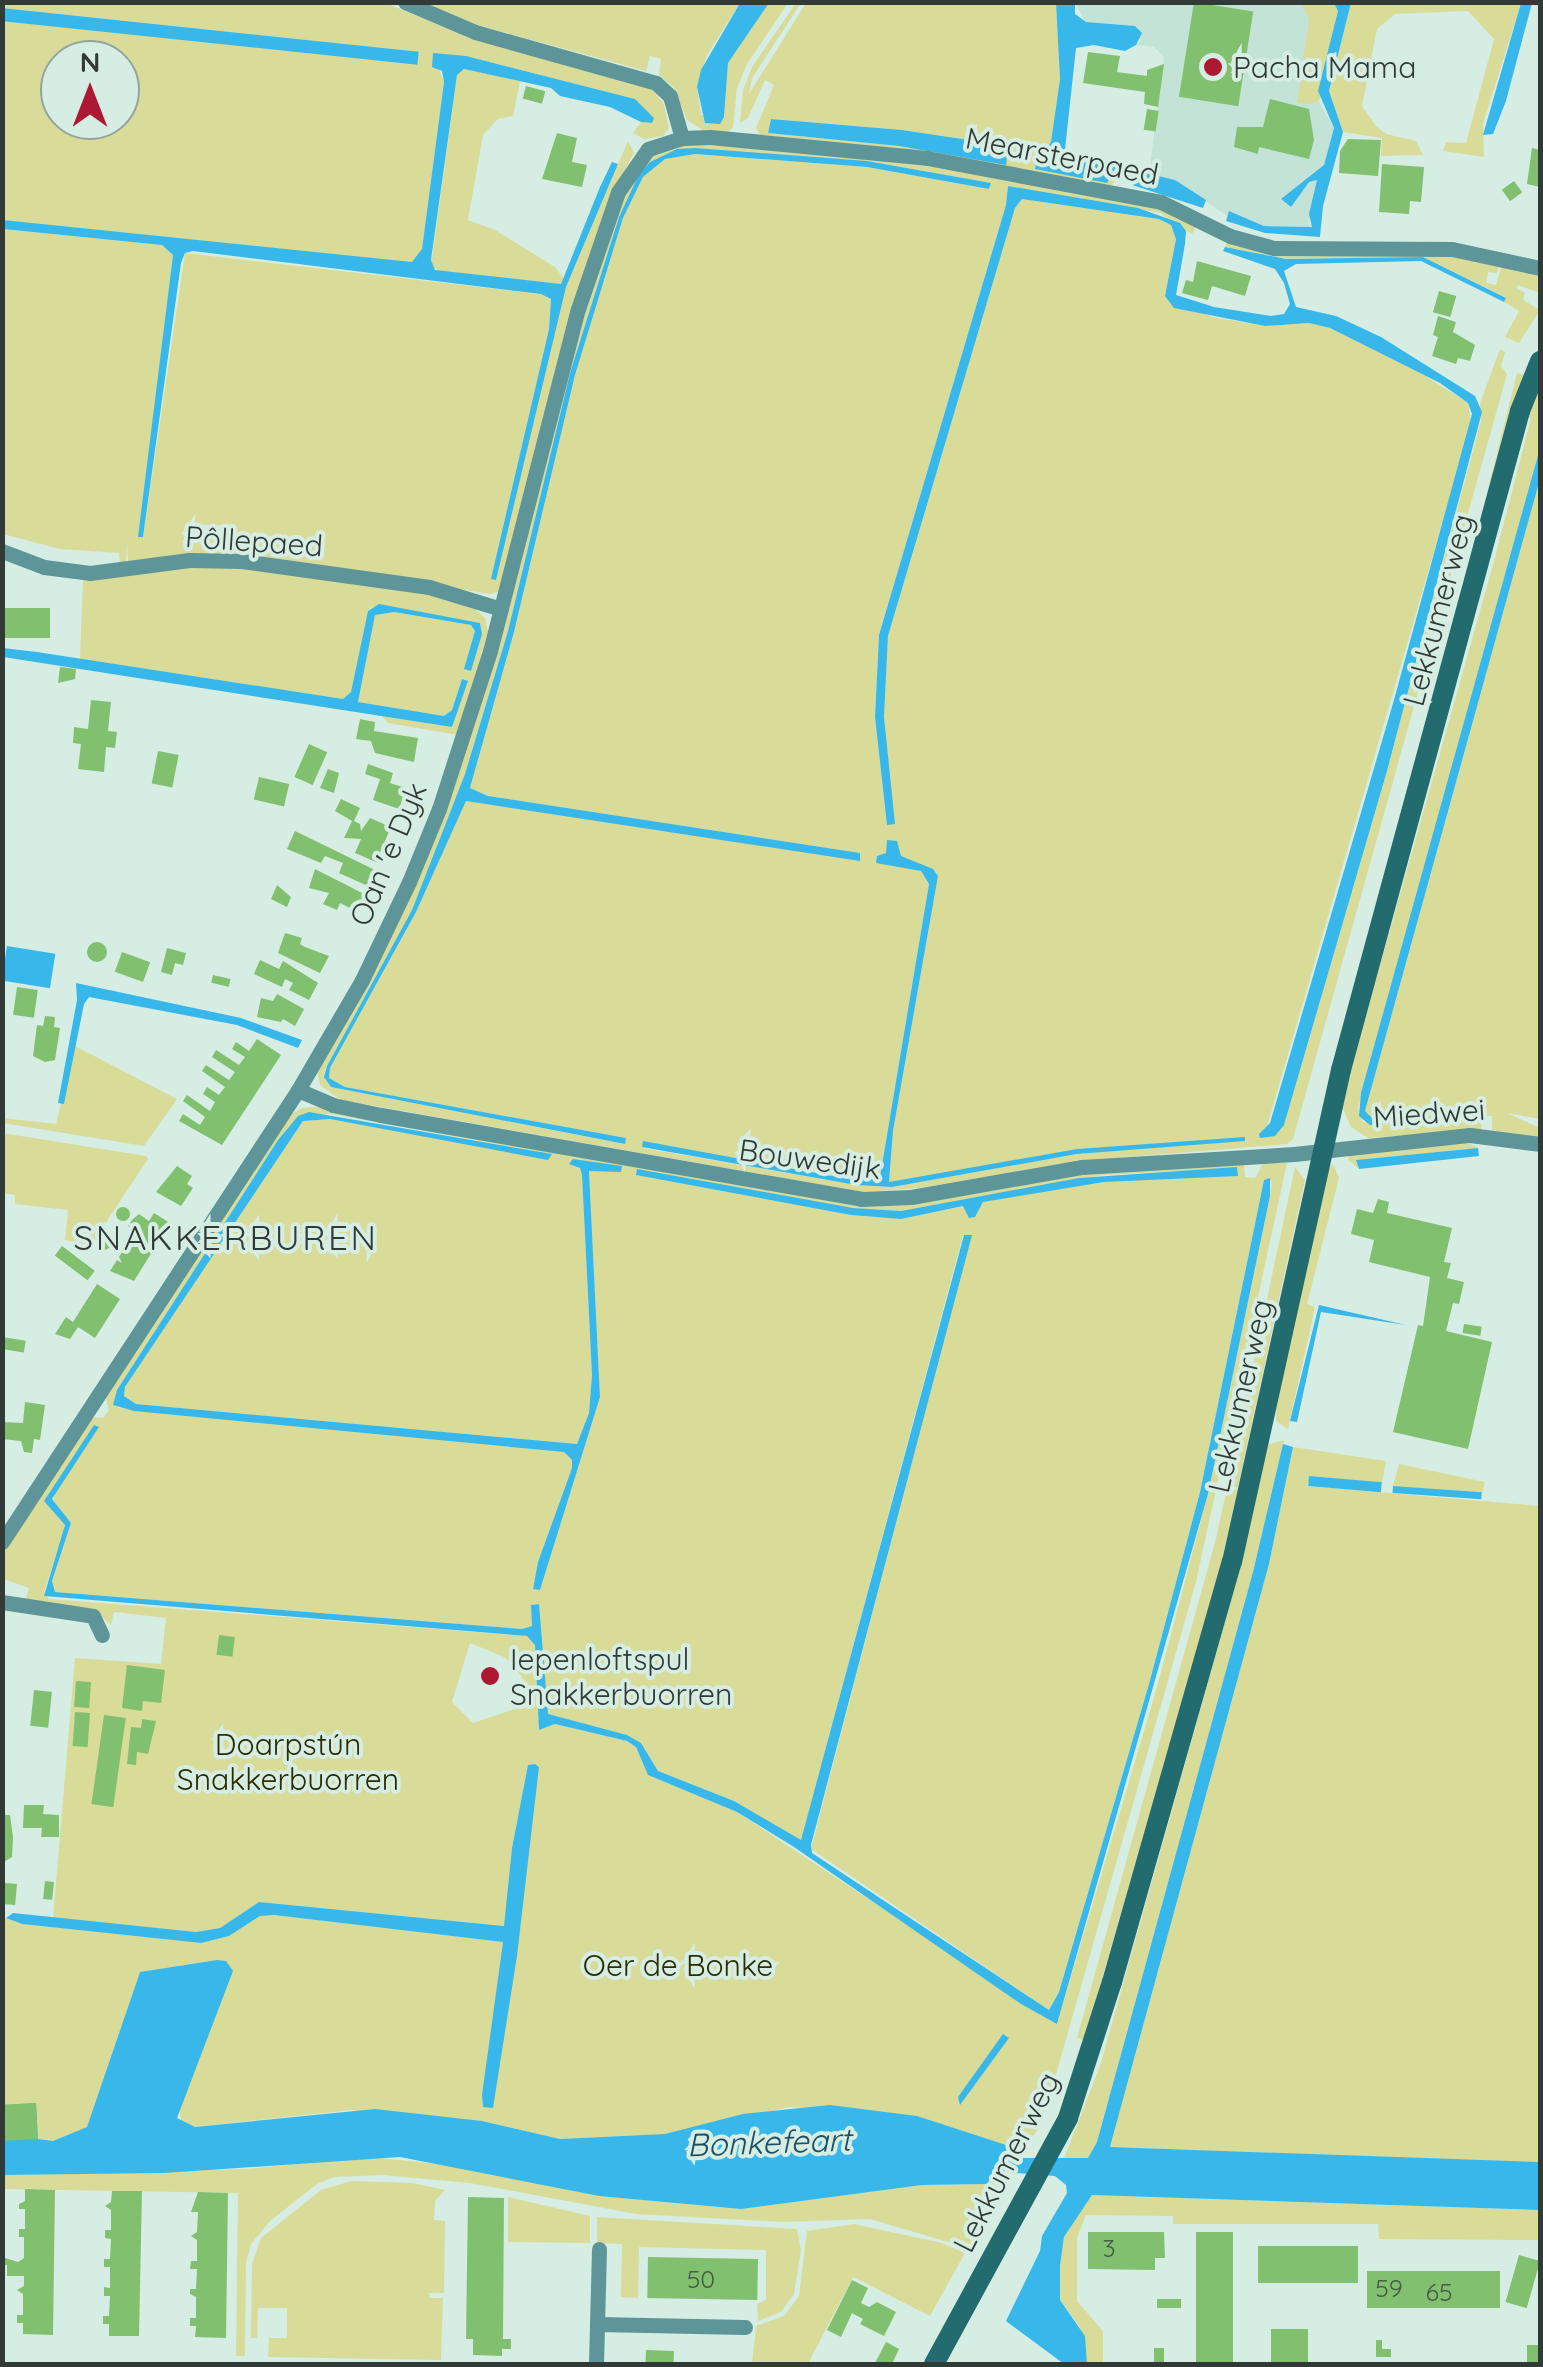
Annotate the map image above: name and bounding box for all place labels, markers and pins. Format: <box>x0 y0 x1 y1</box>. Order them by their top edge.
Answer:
place label: Pacha Mama <box>1233 49 1416 85</box>
marker: Pacha Mama <box>1202 56 1224 78</box>
place label: Iepenloftspul Snakkerbuorren <box>510 1641 732 1712</box>
marker: Iepenloftspul Snakkerbuorren <box>479 1665 501 1687</box>

